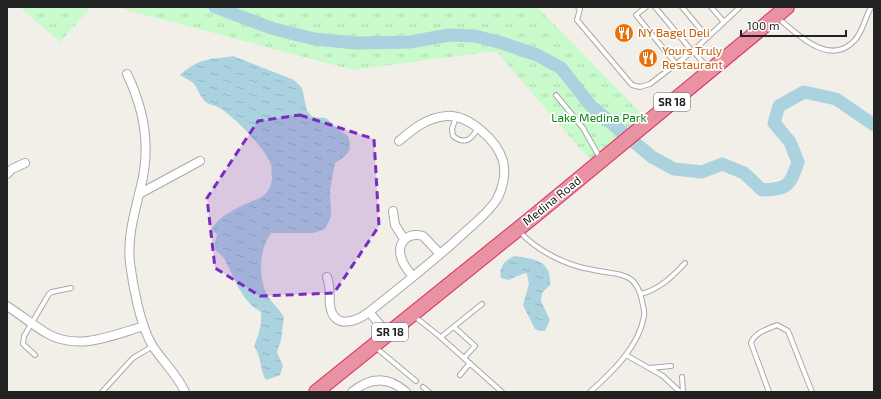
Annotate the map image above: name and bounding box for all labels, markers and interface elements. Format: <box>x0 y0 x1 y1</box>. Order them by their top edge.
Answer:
scale bar <box>741 12 846 38</box>
text: 100 m <box>747 18 779 32</box>
restaurant icon: NY Bagel Deli <box>613 22 635 44</box>
place label: NY Bagel Deli <box>638 25 710 39</box>
place label: Yours Truly Restaurant <box>662 43 723 71</box>
restaurant icon: Yours Truly Restaurant <box>637 47 659 69</box>
road number: SR 18 <box>654 93 690 111</box>
park label: Lake Medina Park <box>551 110 647 124</box>
street label: Medina Road <box>519 173 583 228</box>
road number: SR 18 <box>372 323 408 341</box>

